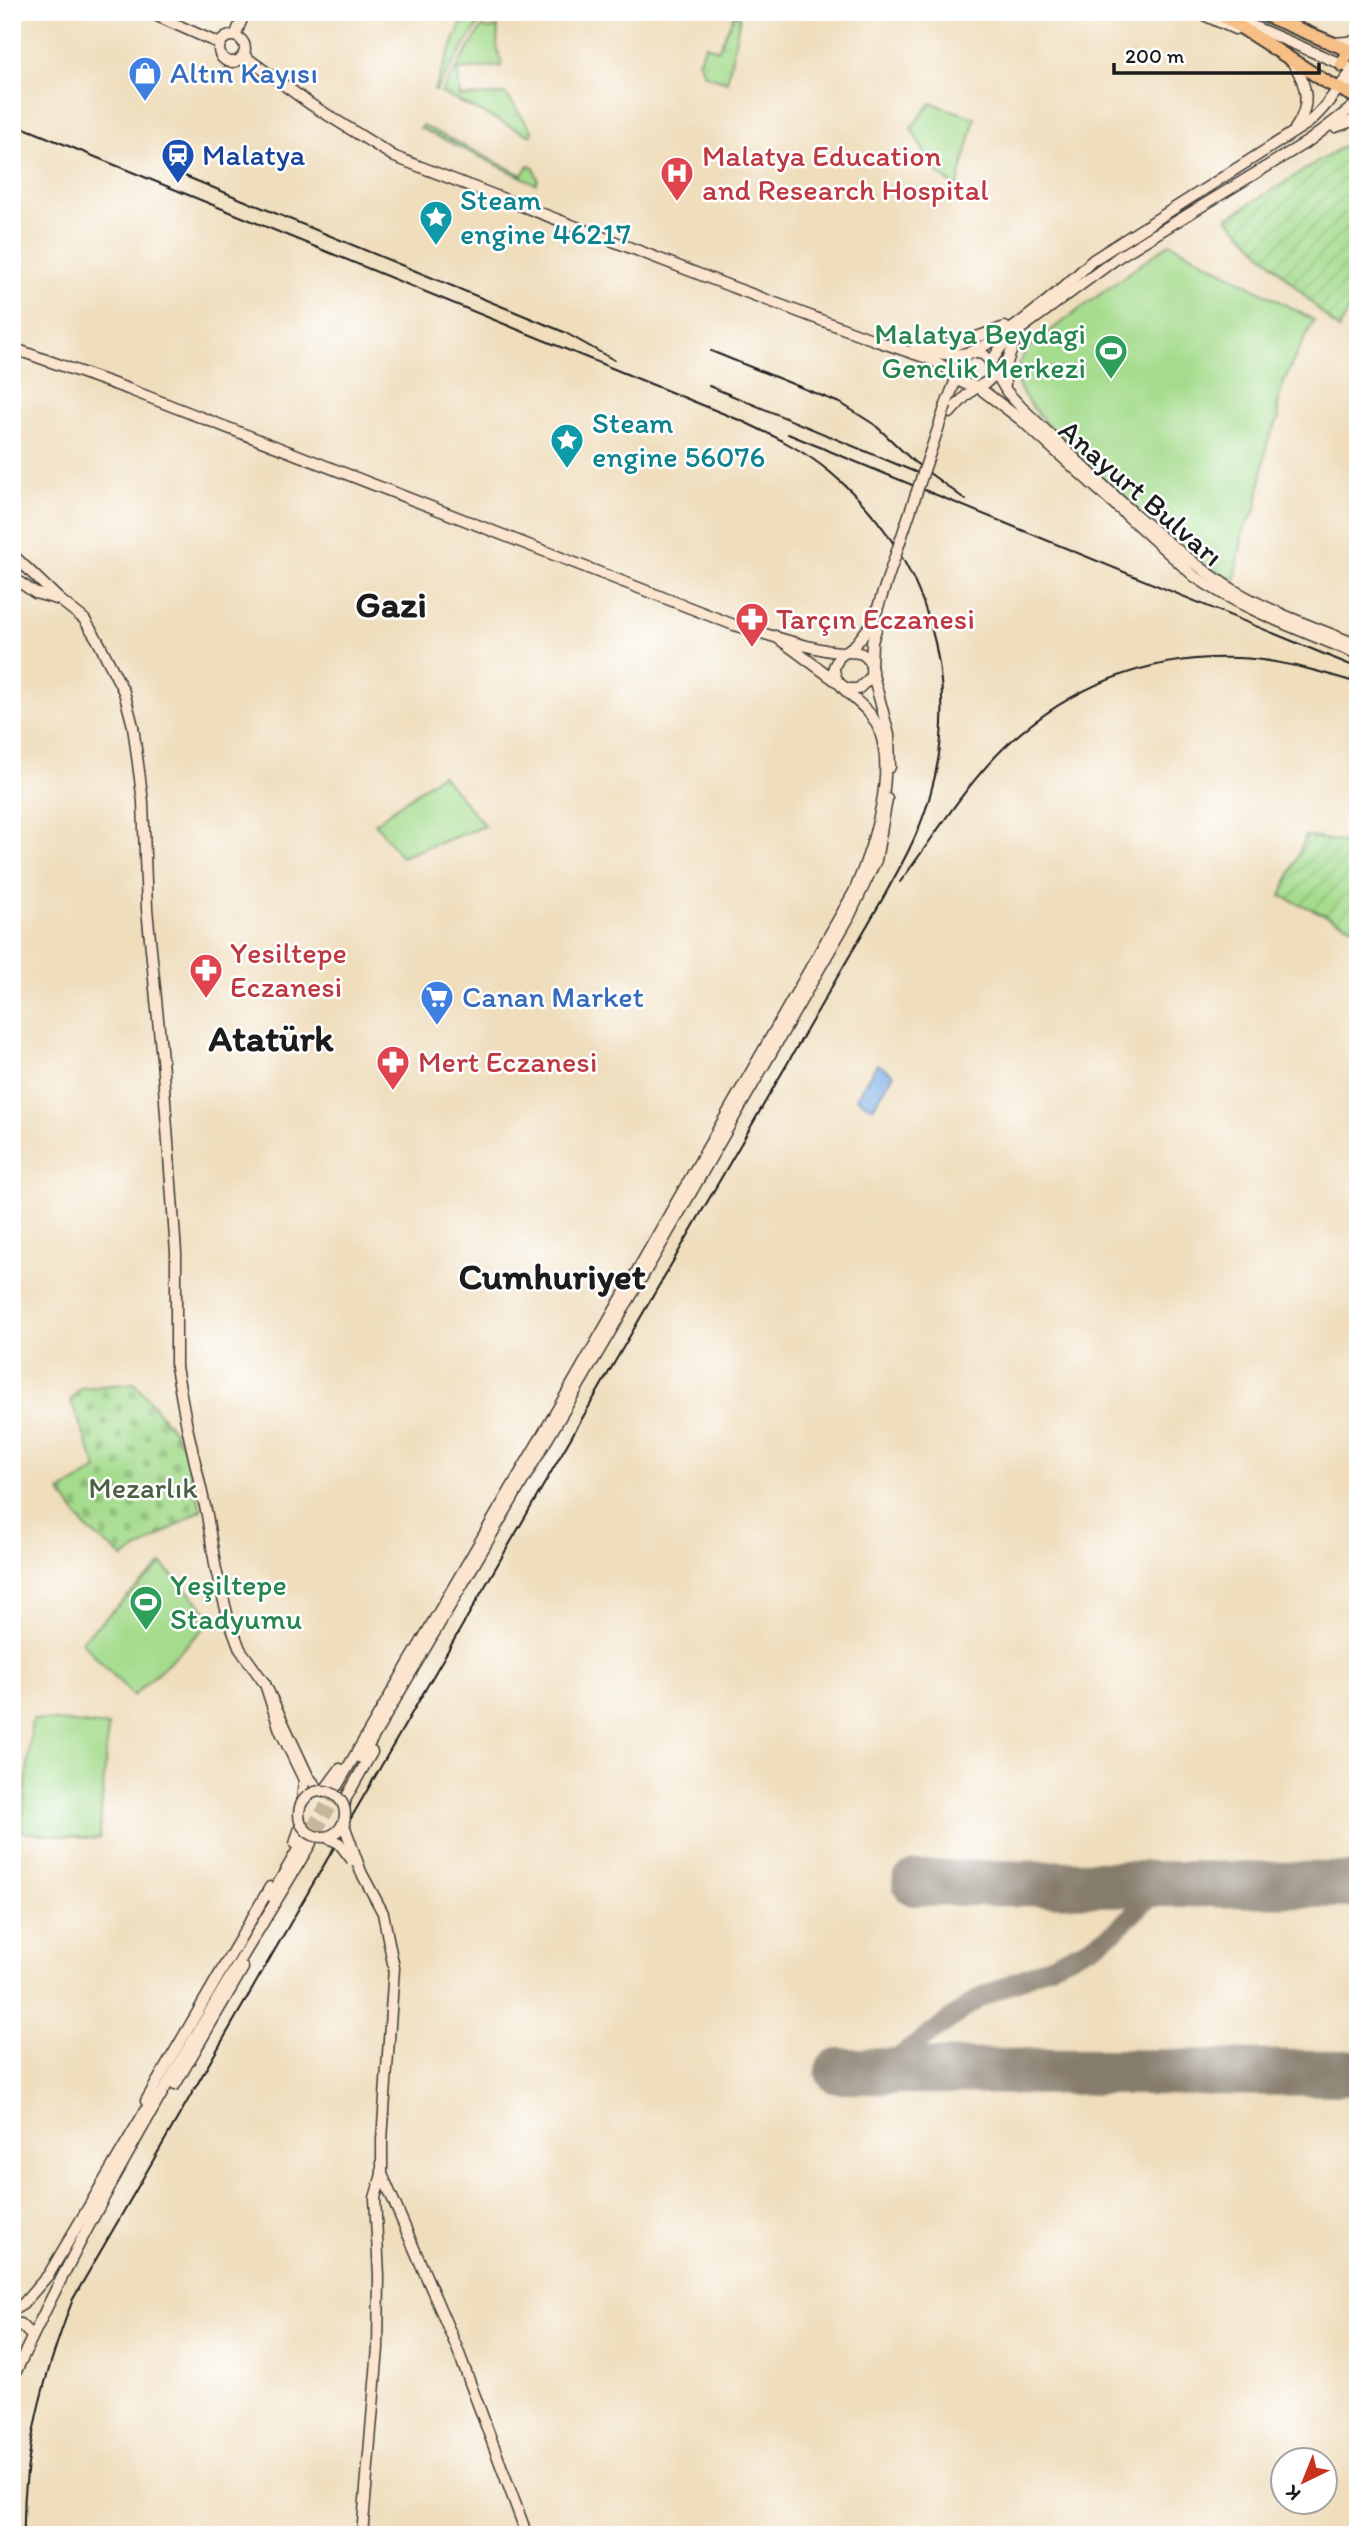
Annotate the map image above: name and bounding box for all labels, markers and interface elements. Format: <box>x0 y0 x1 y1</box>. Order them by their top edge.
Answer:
scale bar <box>1114 32 1319 76</box>
text: 200 m <box>1125 43 1185 68</box>
shop icon: Altın Kayısı <box>126 54 164 103</box>
place label: Altın Kayısı <box>170 54 318 91</box>
station icon: Malatya <box>159 136 197 185</box>
place label: Malatya <box>202 136 306 173</box>
place label: Malatya Education and Research Hospital <box>702 137 989 208</box>
hospital icon: Malatya Education and Research Hospital <box>658 154 696 203</box>
place label: Steam engine 46217 <box>460 181 631 252</box>
place icon: Steam engine 46217 <box>417 198 455 247</box>
place label: Malatya Beydagi Genclik Merkezi <box>874 315 1086 386</box>
sports icon: Malatya Beydagi Genclik Merkezi <box>1092 332 1130 381</box>
place label: Steam engine 56076 <box>592 404 765 475</box>
street label: Anayurt Bulvarı <box>1052 411 1231 574</box>
place icon: Steam engine 56076 <box>548 421 586 470</box>
district label: Gazi <box>355 582 427 626</box>
pharmacy icon: Tarçın Eczanesi <box>733 600 771 649</box>
place label: Tarçın Eczanesi <box>776 600 975 637</box>
place label: Yesiltepe Eczanesi <box>230 934 347 1005</box>
pharmacy icon: Yesiltepe Eczanesi <box>187 951 225 1000</box>
supermarket icon: Canan Market <box>418 978 456 1027</box>
place label: Canan Market <box>462 978 644 1015</box>
district label: Atatürk <box>209 1016 334 1060</box>
pharmacy icon: Mert Eczanesi <box>374 1043 412 1092</box>
place label: Mert Eczanesi <box>418 1043 597 1080</box>
district label: Cumhuriyet <box>458 1254 646 1298</box>
park label: Mezarlık <box>88 1469 198 1506</box>
place label: Yeşiltepe Stadyumu <box>170 1566 303 1637</box>
sports icon: Yeşiltepe Stadyumu <box>127 1583 165 1632</box>
north arrow <box>1268 2446 1338 2516</box>
text: K <box>1280 2480 1305 2506</box>

